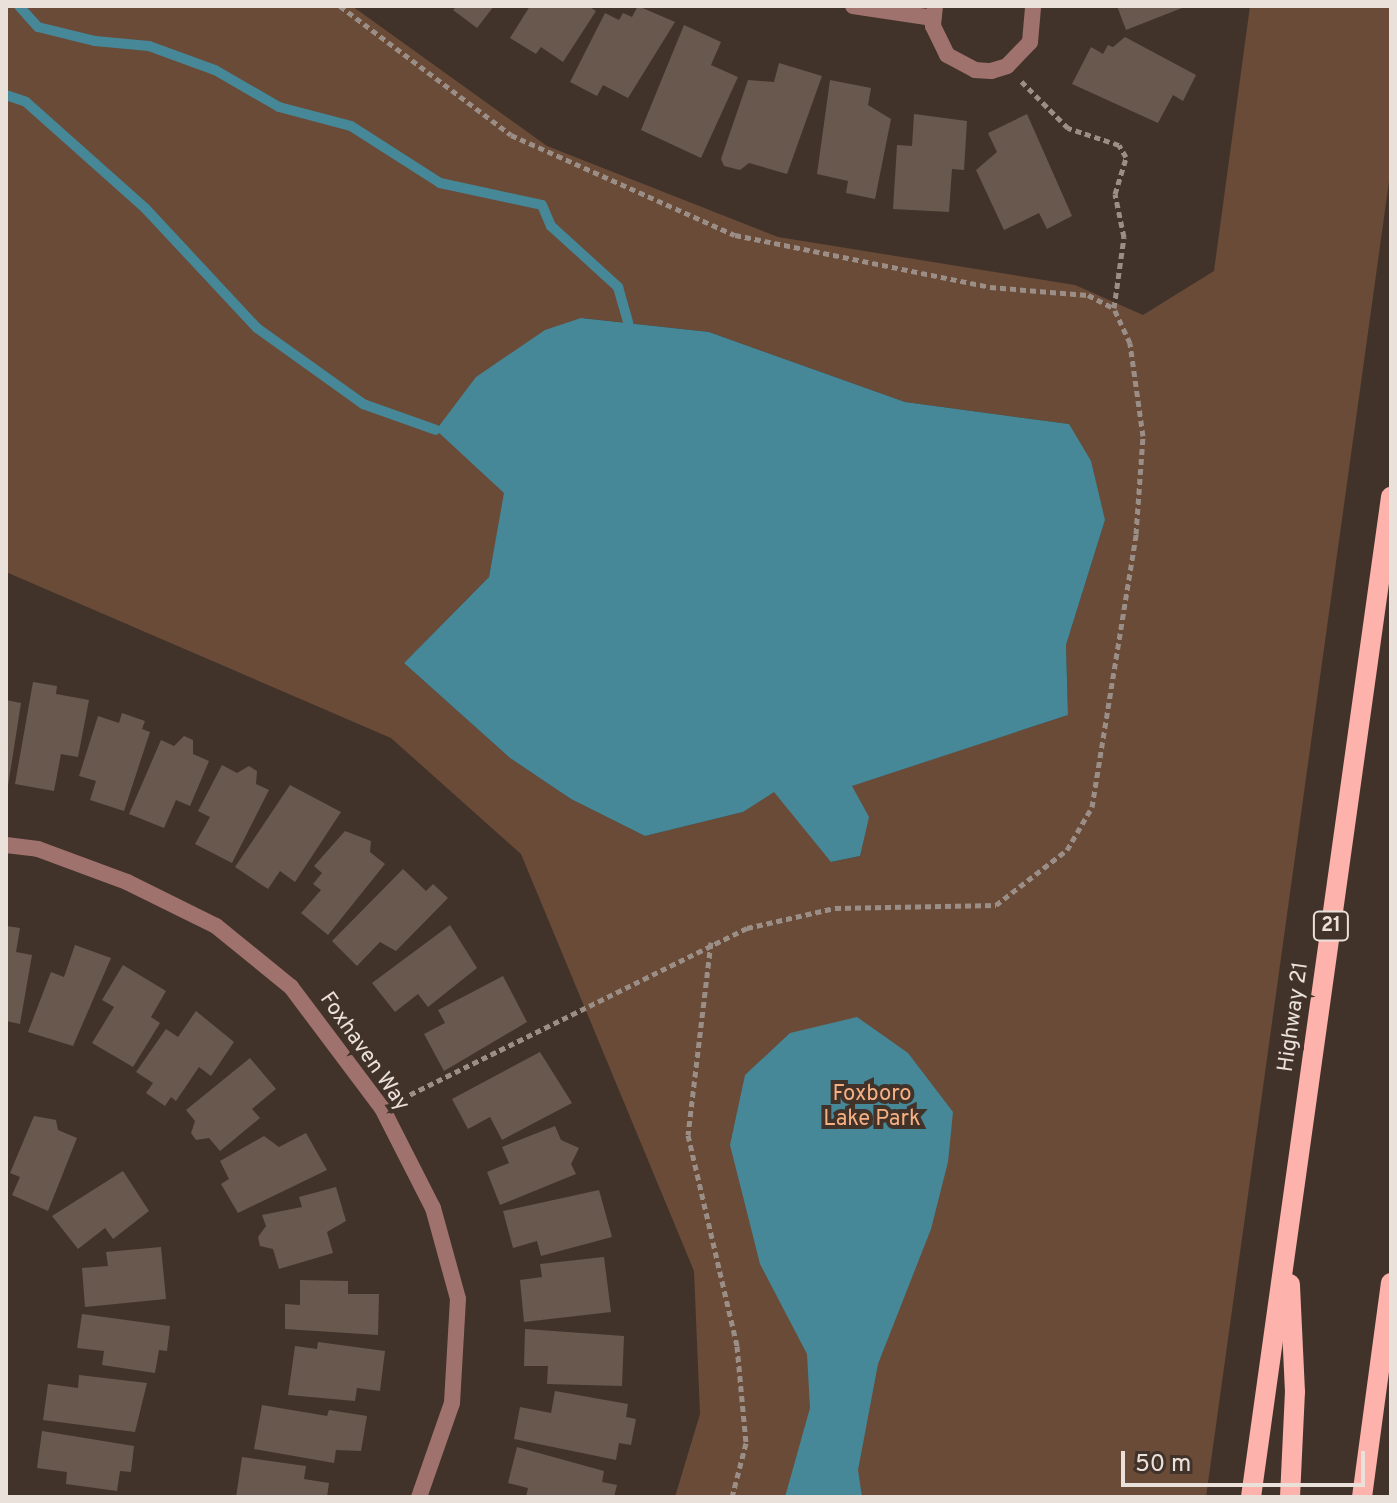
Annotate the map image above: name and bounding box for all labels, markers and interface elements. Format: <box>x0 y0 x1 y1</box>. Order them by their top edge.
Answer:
road number: 21 <box>1311 910 1351 942</box>
street label: Highway 21 <box>1273 960 1315 1074</box>
street label: Foxhaven Way <box>313 987 415 1117</box>
park label: Foxboro Lake Park <box>823 1081 921 1132</box>
scale bar <box>1125 1435 1369 1485</box>
text: 50 m <box>1135 1450 1191 1480</box>

